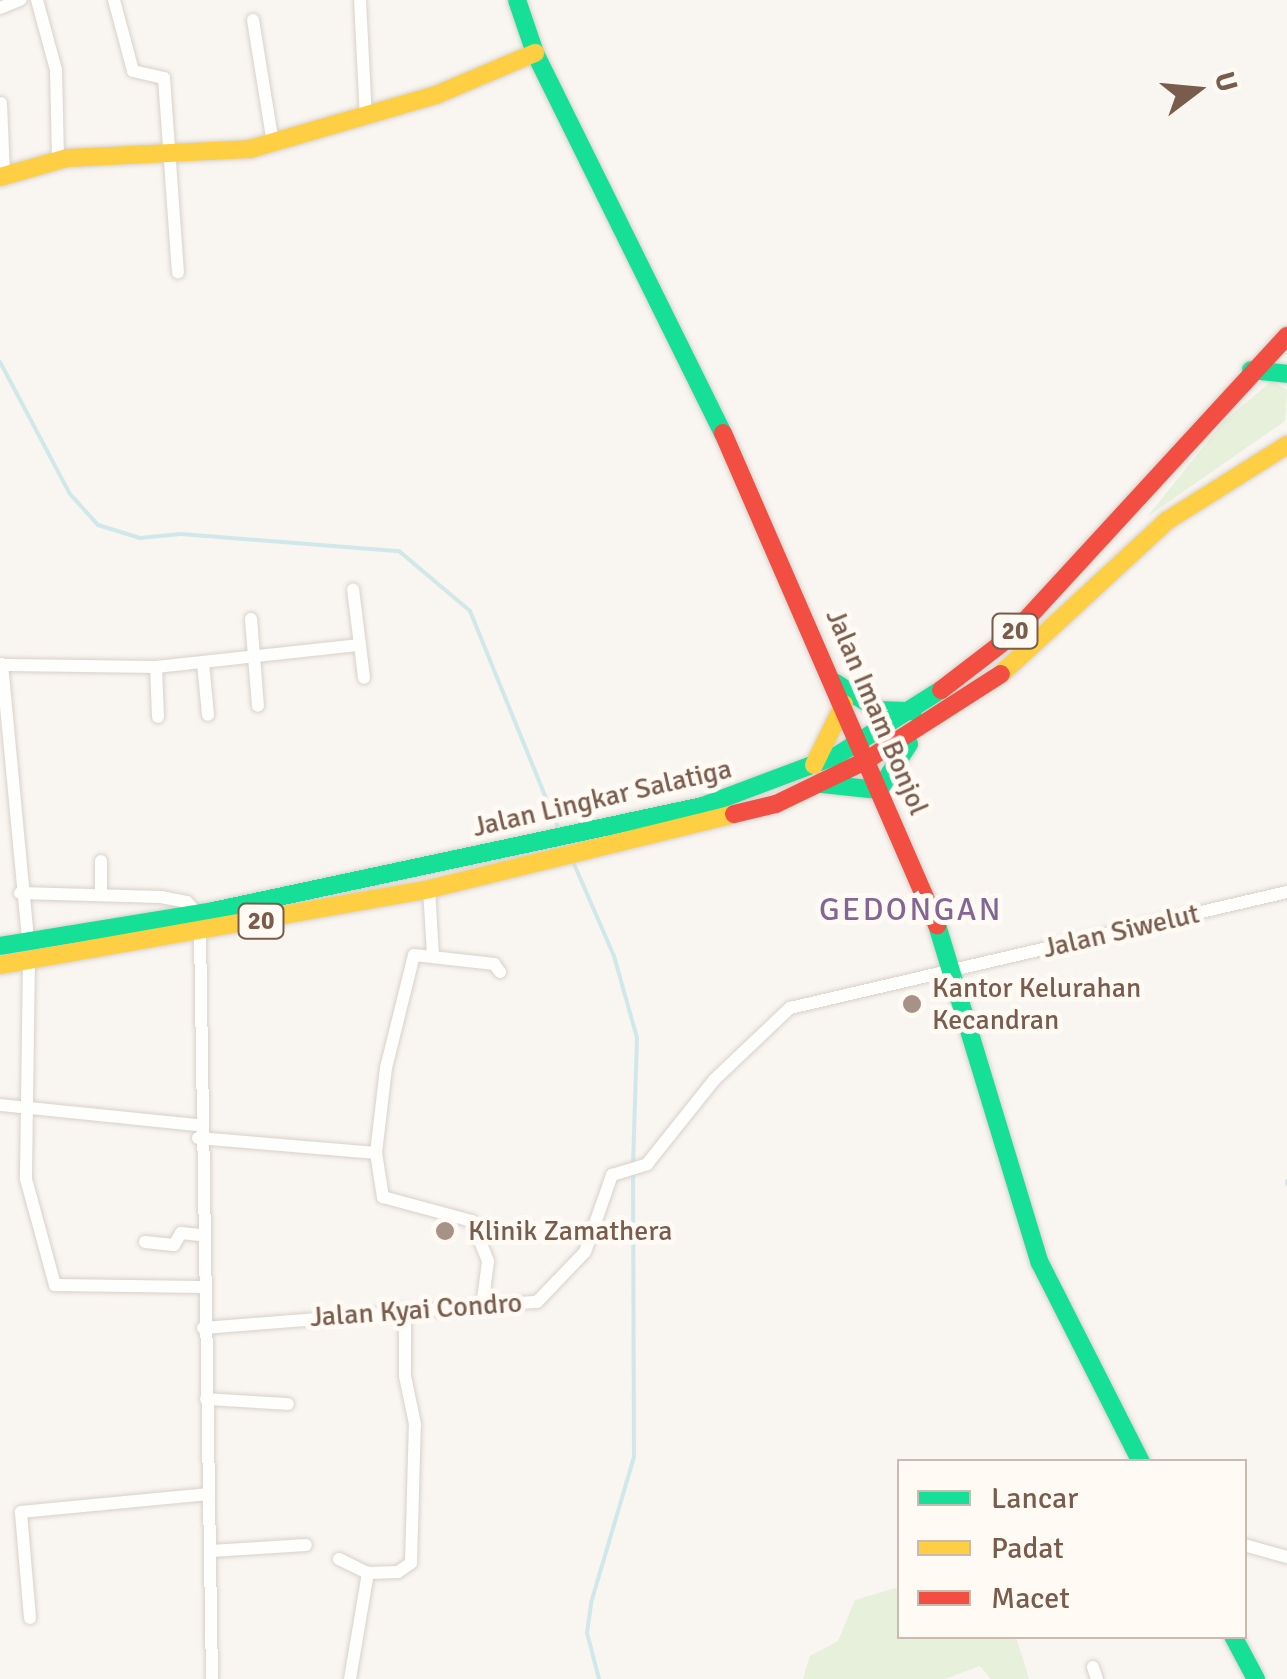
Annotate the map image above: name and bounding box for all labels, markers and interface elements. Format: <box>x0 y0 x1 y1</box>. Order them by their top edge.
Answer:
north arrow <box>1147 40 1247 140</box>
text: U <box>1207 68 1245 95</box>
street label: Jalan Imam Bonjol <box>818 604 936 820</box>
road number: 20 <box>990 611 1040 651</box>
street label: Jalan Lingkar Salatiga <box>469 752 735 844</box>
district label: GEDONGAN <box>819 891 1003 929</box>
street label: Jalan Siwelut <box>1039 897 1203 965</box>
road number: 20 <box>236 901 286 941</box>
place label: Kantor Kelurahan Kecandran <box>932 971 1141 1037</box>
marker: Kantor Kelurahan Kecandran <box>901 993 923 1015</box>
place label: Klinik Zamathera <box>468 1214 672 1248</box>
marker: Klinik Zamathera <box>432 1218 458 1244</box>
street label: Jalan Kyai Condro <box>309 1286 523 1334</box>
legend <box>897 1459 1247 1639</box>
text: Lancar <box>991 1480 1078 1517</box>
text: Padat <box>991 1530 1064 1567</box>
text: Macet <box>991 1580 1070 1617</box>

